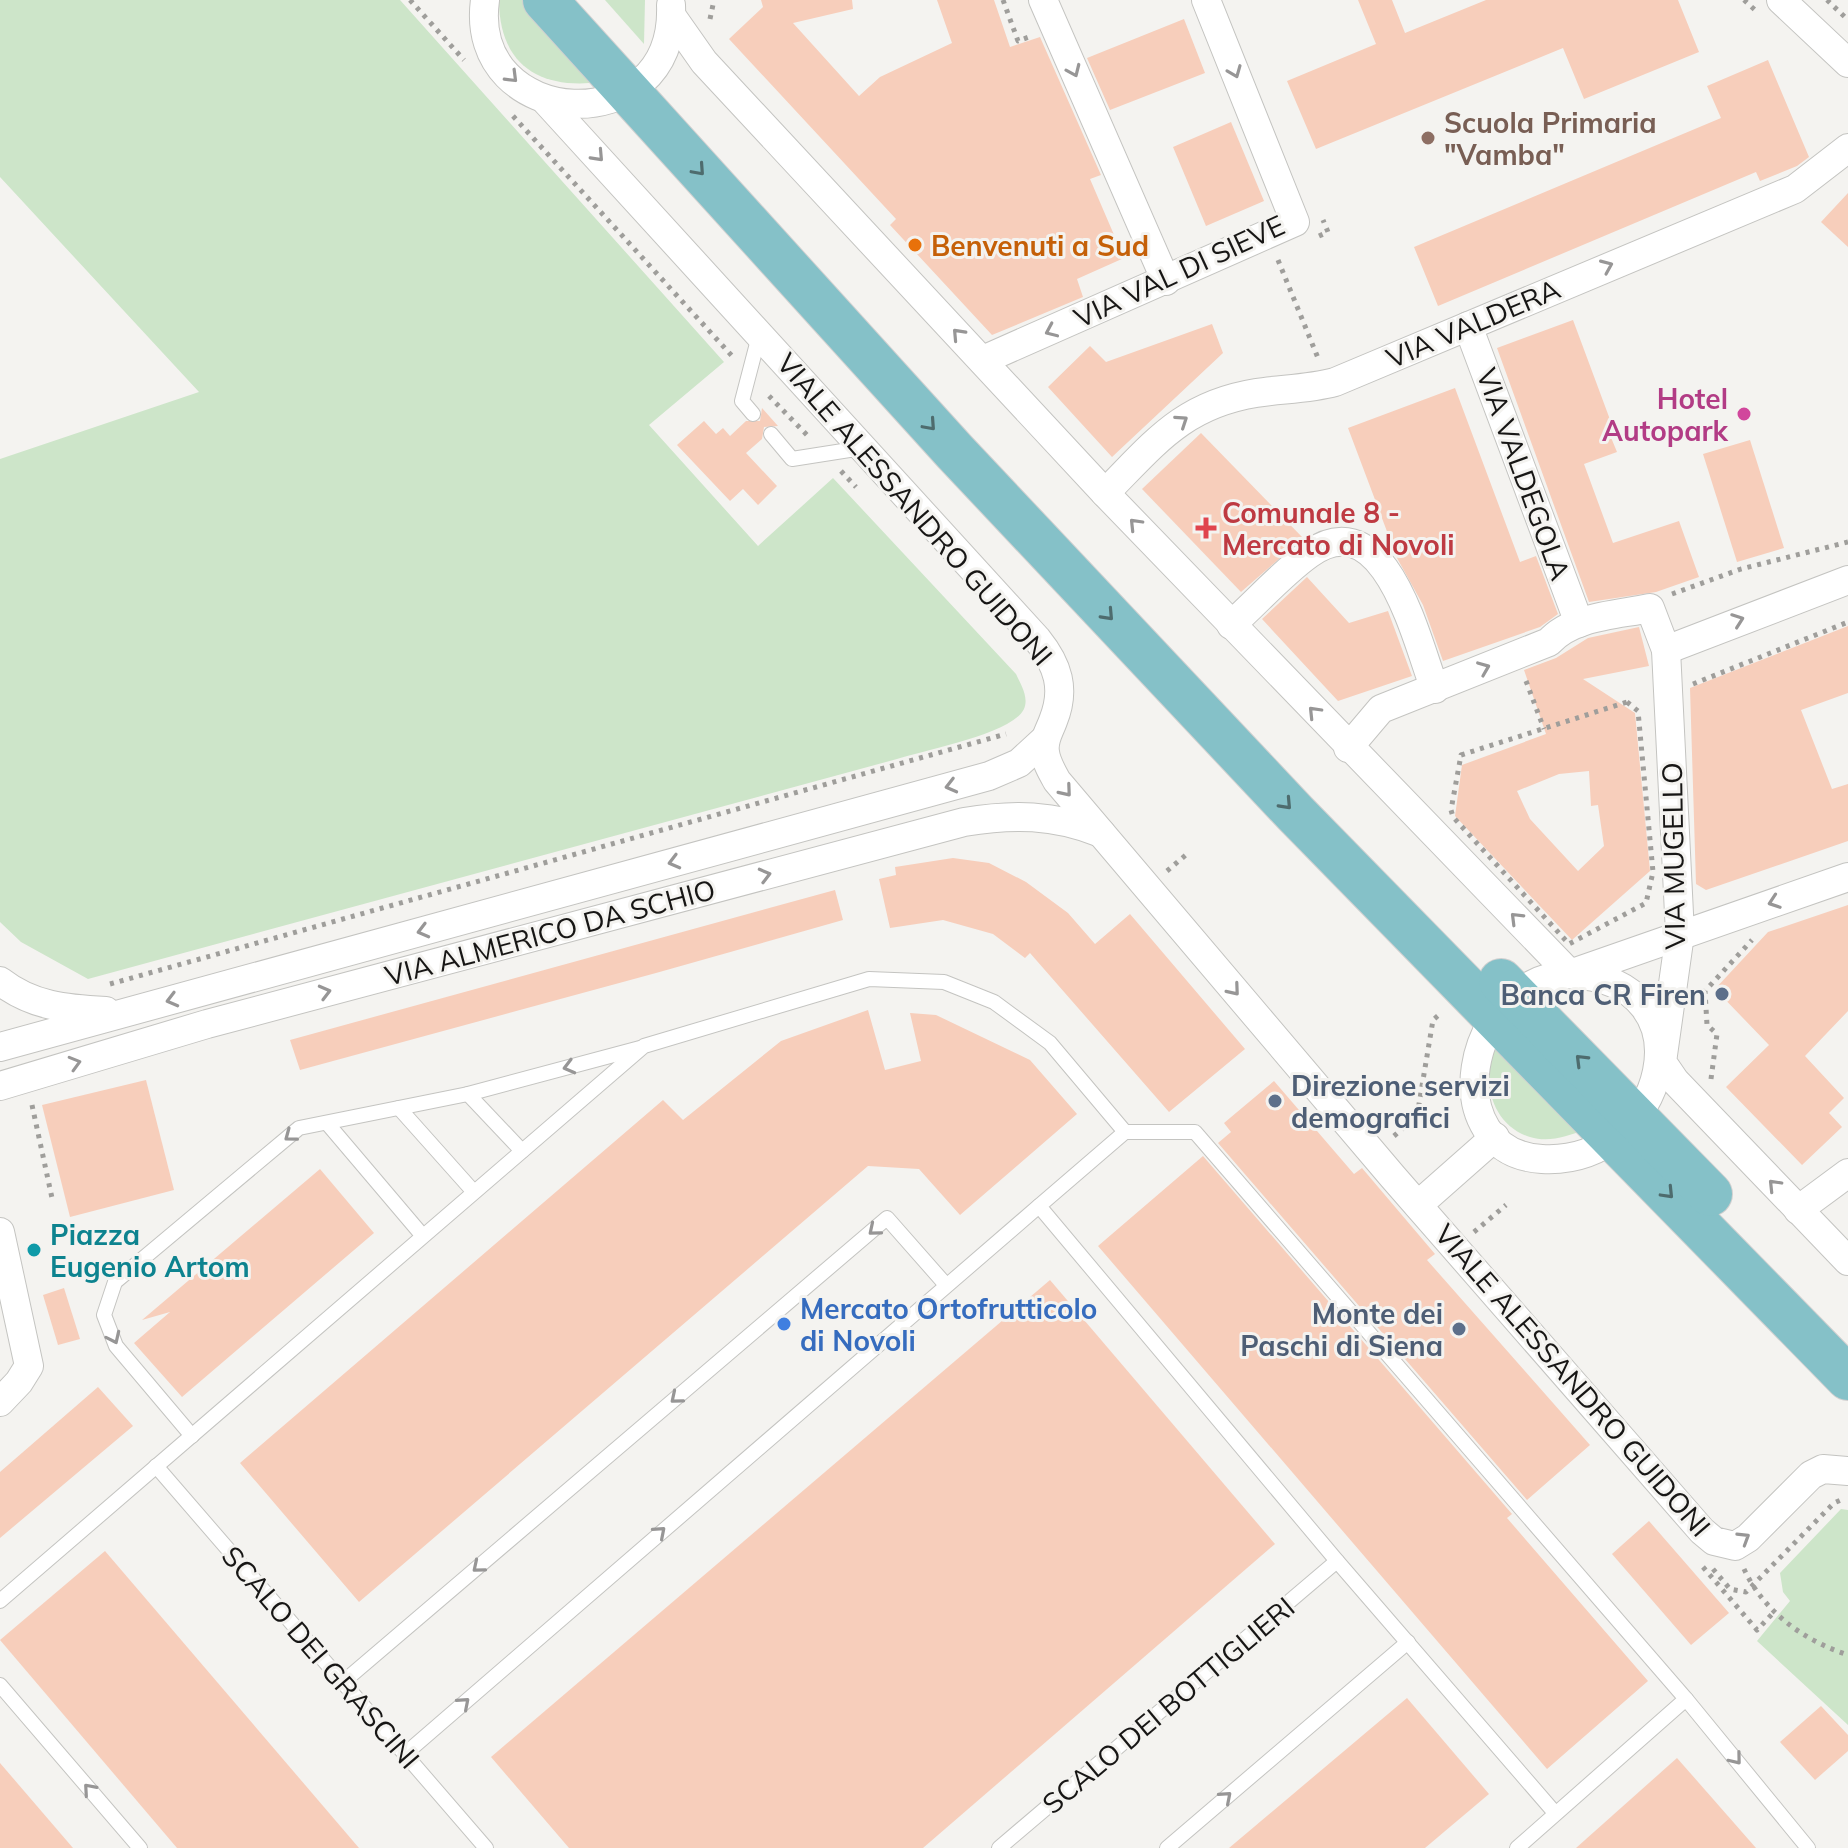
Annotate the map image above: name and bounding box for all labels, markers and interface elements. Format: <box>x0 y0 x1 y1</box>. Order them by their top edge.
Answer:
one-way arrow <box>1064 63 1080 78</box>
one-way arrow <box>1226 64 1242 78</box>
one-way arrow <box>503 68 517 82</box>
place label: Scuola Primaria "Vamba" <box>1444 105 1657 172</box>
marker: Scuola Primaria "Vamba" <box>1419 129 1437 147</box>
one-way arrow <box>589 147 603 162</box>
one-way arrow <box>690 161 705 175</box>
street label: VIA VAL DI SIEVE <box>1068 207 1290 335</box>
place label: Benvenuti a Sud <box>931 228 1149 263</box>
marker: Benvenuti a Sud <box>906 236 924 254</box>
one-way arrow <box>1599 260 1614 276</box>
street label: VIA VALDERA <box>1381 270 1566 375</box>
one-way arrow <box>1045 321 1059 337</box>
one-way arrow <box>954 328 968 343</box>
street label: VIALE ALESSANDRO GUIDONI <box>770 346 1060 672</box>
street label: VIA VALDEGOLA <box>1469 363 1579 585</box>
place label: Hotel Autopark <box>1602 381 1729 448</box>
marker: Hotel Autopark <box>1735 405 1753 423</box>
one-way arrow <box>1173 415 1187 430</box>
one-way arrow <box>921 416 936 430</box>
place label: Comunale 8 - Mercato di Novoli <box>1222 495 1455 562</box>
one-way arrow <box>1130 519 1144 534</box>
marker: Comunale 8 - Mercato di Novoli <box>1197 519 1215 537</box>
one-way arrow <box>1099 606 1113 620</box>
one-way arrow <box>1730 614 1744 630</box>
one-way arrow <box>1476 661 1490 678</box>
one-way arrow <box>1310 707 1324 722</box>
street label: VIA MUGELLO <box>1654 762 1692 950</box>
one-way arrow <box>945 776 959 793</box>
one-way arrow <box>1056 782 1071 797</box>
one-way arrow <box>1277 795 1292 809</box>
one-way arrow <box>667 853 681 869</box>
one-way arrow <box>758 867 772 884</box>
street label: VIA ALMERICO DA SCHIO <box>381 871 719 993</box>
one-way arrow <box>1768 893 1782 909</box>
one-way arrow <box>1511 913 1525 927</box>
one-way arrow <box>416 922 430 938</box>
place label: Banca CR Firen <box>1501 977 1706 1012</box>
one-way arrow <box>1224 981 1239 995</box>
one-way arrow <box>317 985 331 1002</box>
marker: Banca CR Firen <box>1713 985 1731 1003</box>
one-way arrow <box>166 991 180 1007</box>
one-way arrow <box>1576 1055 1590 1070</box>
one-way arrow <box>67 1056 81 1072</box>
one-way arrow <box>562 1058 576 1074</box>
place label: Direzione servizi demografici <box>1291 1068 1510 1135</box>
marker: Direzione servizi demografici <box>1266 1092 1284 1110</box>
one-way arrow <box>285 1126 299 1141</box>
one-way arrow <box>1769 1180 1784 1194</box>
one-way arrow <box>1658 1184 1673 1198</box>
place label: Piazza Eugenio Artom <box>50 1217 250 1284</box>
street label: VIALE ALESSANDRO GUIDONI <box>1428 1217 1718 1543</box>
one-way arrow <box>869 1220 883 1234</box>
marker: Piazza Eugenio Artom <box>25 1241 43 1259</box>
place label: Mercato Ortofrutticolo di Novoli <box>800 1291 1097 1358</box>
place label: Monte dei Paschi di Siena <box>1240 1296 1443 1363</box>
marker: Mercato Ortofrutticolo di Novoli <box>775 1315 793 1333</box>
marker: Monte dei Paschi di Siena <box>1450 1320 1468 1338</box>
one-way arrow <box>104 1330 120 1344</box>
one-way arrow <box>671 1388 685 1403</box>
one-way arrow <box>651 1528 665 1542</box>
one-way arrow <box>1736 1533 1750 1548</box>
street label: SCALO DEI GRASCINI <box>215 1538 427 1776</box>
one-way arrow <box>473 1557 487 1572</box>
street label: SCALO DEI BOTTIGLIERI <box>1035 1589 1301 1821</box>
one-way arrow <box>454 1698 469 1712</box>
one-way arrow <box>1726 1750 1740 1765</box>
one-way arrow <box>84 1783 99 1798</box>
one-way arrow <box>1217 1792 1232 1807</box>

